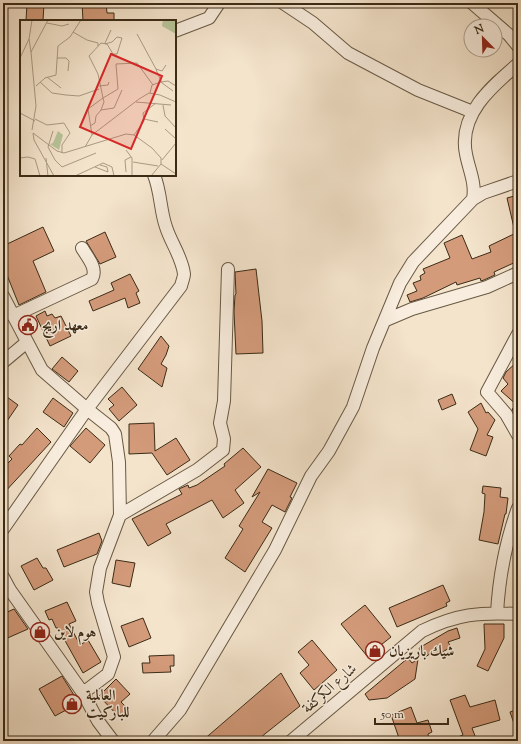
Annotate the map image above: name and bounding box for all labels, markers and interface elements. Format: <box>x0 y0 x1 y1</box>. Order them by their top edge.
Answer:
north arrow <box>463 18 503 58</box>
inset map <box>20 20 176 176</box>
text: N <box>471 21 487 39</box>
public building icon: معهد اريج <box>17 314 39 336</box>
place label: معهد اريج <box>42 316 89 338</box>
shop icon: هوم لاين <box>29 621 51 643</box>
place label: هوم لاين <box>54 623 97 645</box>
shop icon: شيك باريزيان <box>364 640 386 662</box>
place label: شيك باريزيان <box>389 642 454 663</box>
street label: شارع الكركفة <box>298 659 363 720</box>
place label: العالمية للباركيت <box>86 686 129 724</box>
shop icon: العالمية للباركيت <box>61 693 83 715</box>
scale bar <box>375 700 448 726</box>
text: 50 m <box>380 706 404 724</box>

